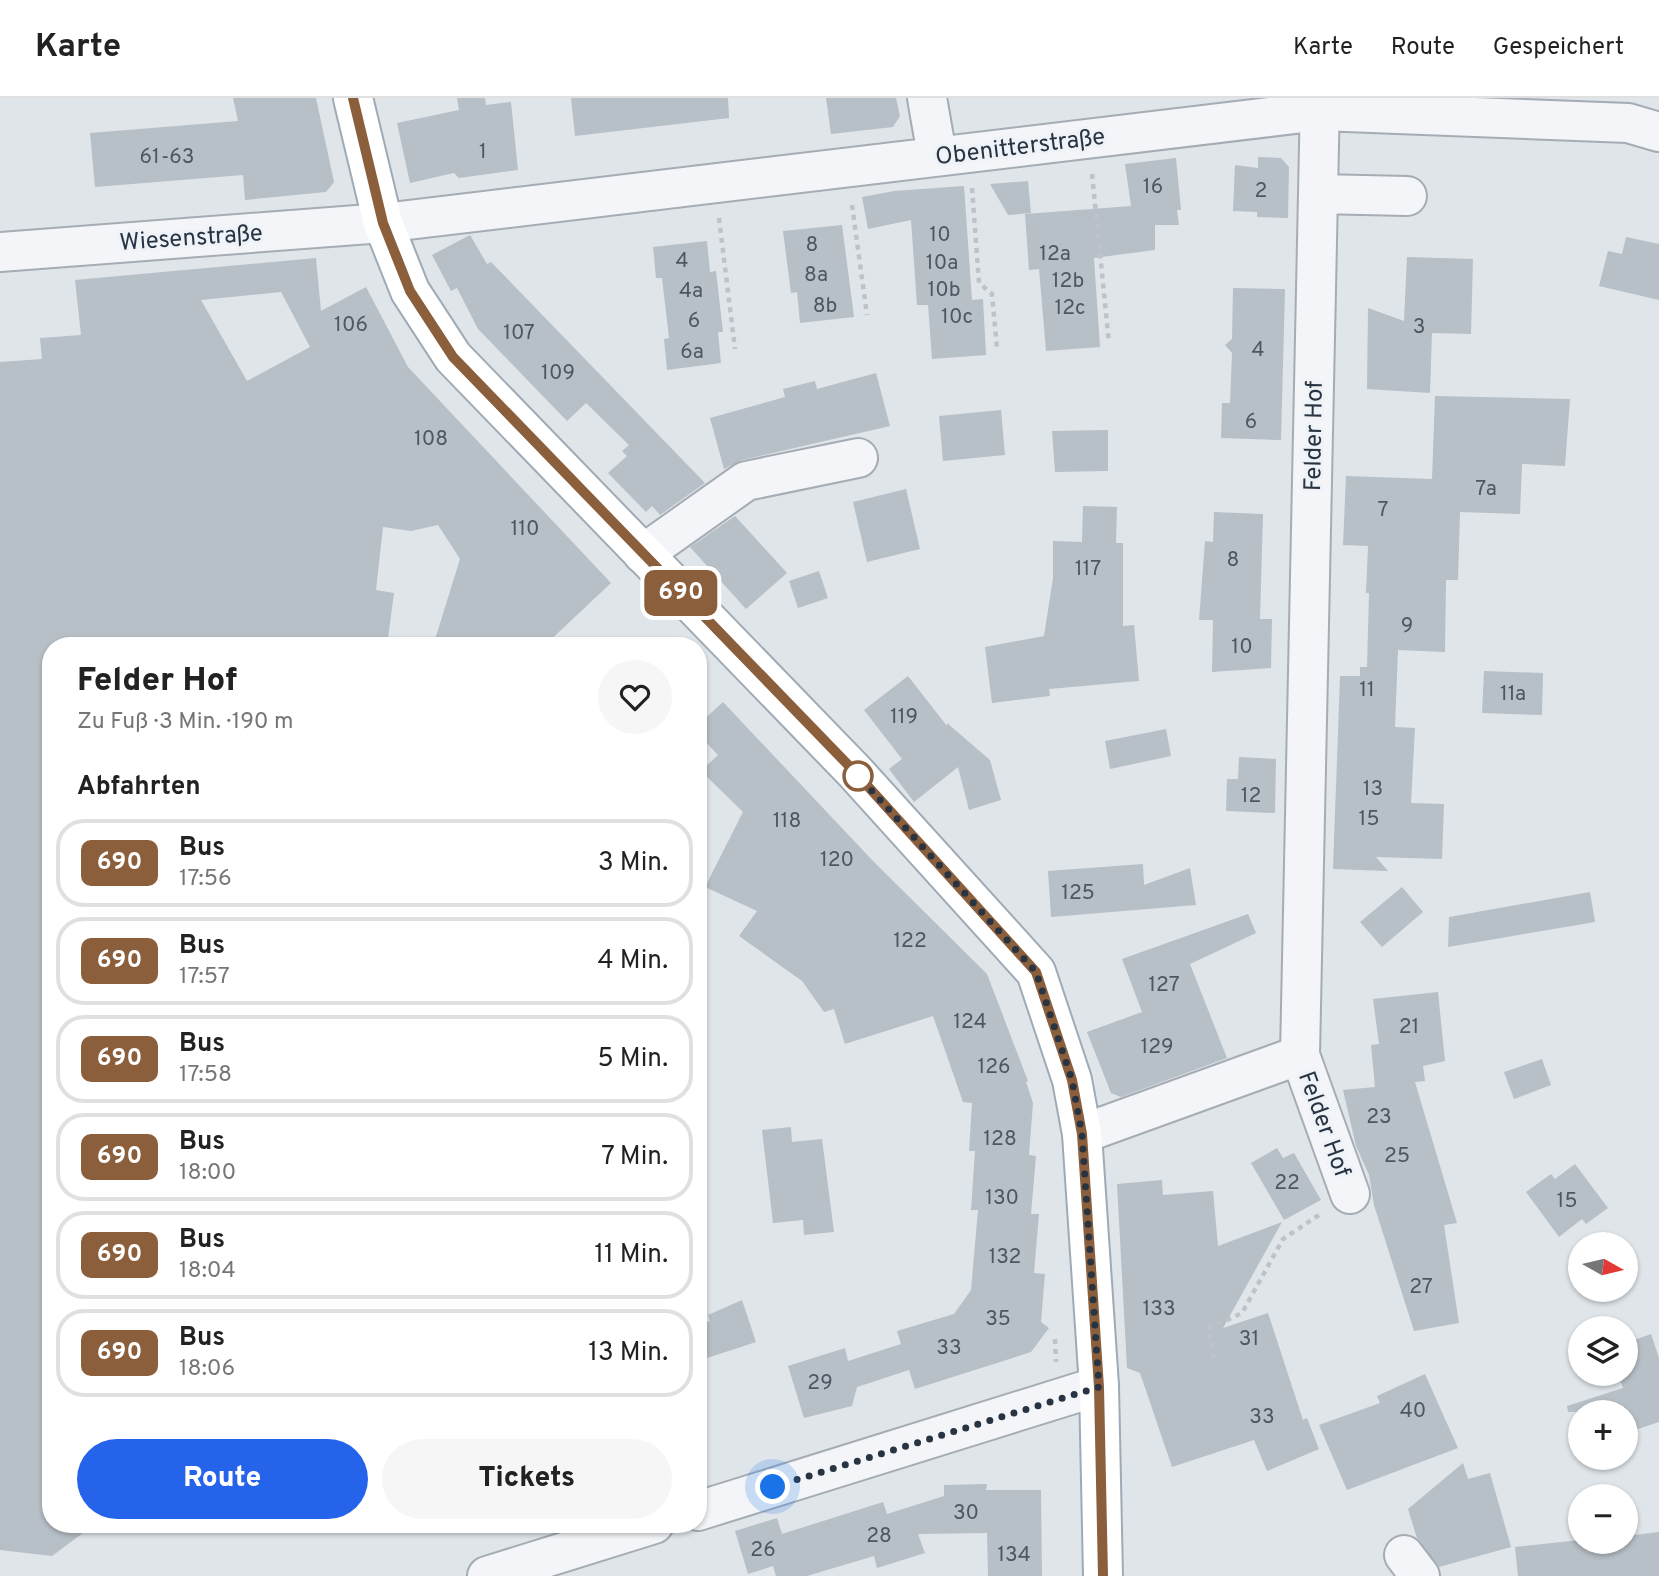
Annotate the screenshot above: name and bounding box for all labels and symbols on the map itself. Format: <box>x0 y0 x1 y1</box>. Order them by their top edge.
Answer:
street label: Obenitterstraße <box>934 123 1107 173</box>
house number: 1 <box>479 139 487 166</box>
house number: 61-63 <box>140 144 194 171</box>
house number: 16 <box>1143 174 1163 201</box>
house number: 2 <box>1255 178 1267 205</box>
street label: Wiesenstraße <box>119 219 264 259</box>
house number: 10 <box>929 222 951 249</box>
house number: 8 <box>806 232 818 259</box>
house number: 12a <box>1039 241 1071 268</box>
house number: 4 <box>675 248 689 275</box>
house number: 10a <box>926 250 958 277</box>
house number: 8a <box>804 262 828 289</box>
house number: 12b <box>1052 268 1084 295</box>
house number: 10b <box>927 277 961 304</box>
house number: 4a <box>679 278 703 305</box>
house number: 8b <box>813 293 837 320</box>
house number: 12c <box>1054 295 1086 322</box>
house number: 10c <box>941 304 973 331</box>
house number: 6 <box>688 308 700 335</box>
house number: 106 <box>334 312 368 339</box>
house number: 3 <box>1413 314 1425 341</box>
house number: 107 <box>503 320 535 347</box>
house number: 4 <box>1251 337 1265 364</box>
house number: 6a <box>680 339 704 366</box>
house number: 109 <box>541 360 575 387</box>
street label: Felder Hof <box>1299 381 1331 491</box>
house number: 6 <box>1245 409 1257 436</box>
house number: 108 <box>414 426 448 453</box>
house number: 7a <box>1475 476 1497 503</box>
house number: 7 <box>1378 497 1389 524</box>
house number: 110 <box>510 516 540 543</box>
house number: 8 <box>1227 547 1239 574</box>
house number: 117 <box>1075 556 1101 583</box>
line badge: 690 <box>641 570 721 616</box>
house number: 9 <box>1401 613 1413 640</box>
house number: 10 <box>1231 634 1253 661</box>
house number: 11 <box>1359 677 1375 704</box>
house number: 11a <box>1500 681 1526 708</box>
house number: 119 <box>890 704 918 731</box>
unlabelled marker <box>843 761 873 791</box>
house number: 13 <box>1363 776 1383 803</box>
house number: 12 <box>1241 783 1261 810</box>
house number: 15 <box>1359 806 1379 833</box>
house number: 118 <box>773 808 801 835</box>
house number: 120 <box>820 847 854 874</box>
house number: 125 <box>1061 880 1095 907</box>
house number: 122 <box>893 928 927 955</box>
house number: 127 <box>1148 972 1180 999</box>
house number: 124 <box>953 1009 987 1036</box>
house number: 21 <box>1399 1014 1419 1041</box>
house number: 129 <box>1140 1034 1174 1061</box>
house number: 126 <box>977 1054 1011 1081</box>
street label: Felder Hof <box>1290 1068 1356 1182</box>
house number: 23 <box>1366 1104 1392 1131</box>
house number: 128 <box>983 1126 1017 1153</box>
house number: 25 <box>1384 1143 1410 1170</box>
house number: 22 <box>1274 1170 1300 1197</box>
house number: 130 <box>985 1185 1019 1212</box>
house number: 15 <box>1557 1188 1577 1215</box>
north arrow <box>1568 1232 1638 1302</box>
house number: 132 <box>989 1244 1021 1271</box>
house number: 27 <box>1409 1274 1433 1301</box>
house number: 133 <box>1142 1296 1176 1323</box>
house number: 35 <box>985 1306 1011 1333</box>
house number: 31 <box>1239 1326 1259 1353</box>
house number: 33 <box>936 1335 962 1362</box>
house number: 29 <box>807 1370 833 1397</box>
house number: 40 <box>1400 1398 1426 1425</box>
house number: 33 <box>1249 1404 1275 1431</box>
your location <box>755 1469 790 1504</box>
house number: 30 <box>953 1500 979 1527</box>
house number: 28 <box>866 1523 892 1550</box>
house number: 26 <box>750 1537 776 1564</box>
house number: 134 <box>997 1542 1031 1569</box>

